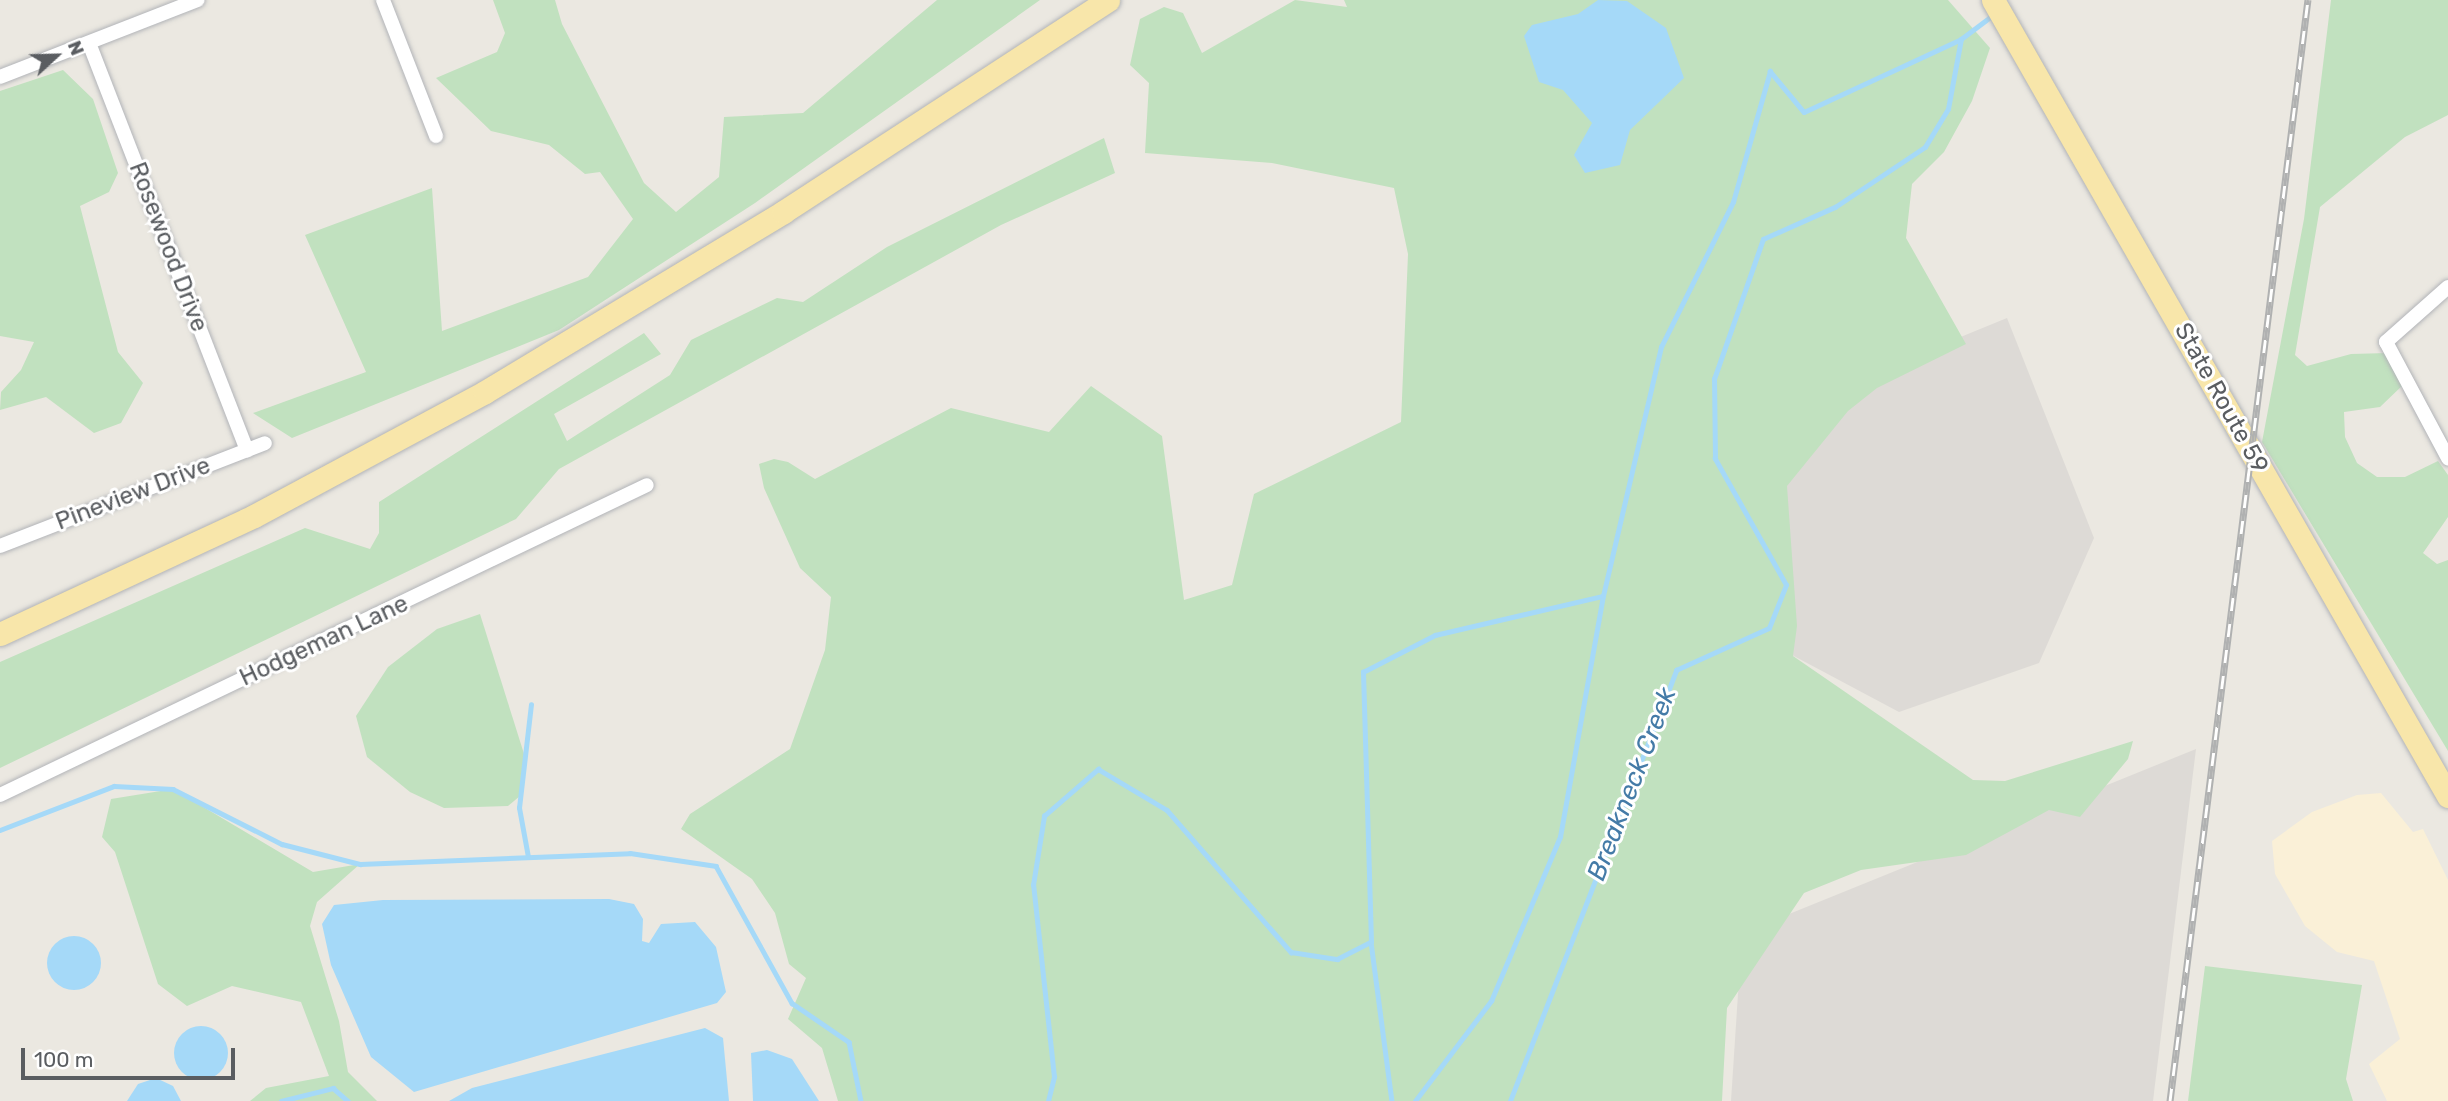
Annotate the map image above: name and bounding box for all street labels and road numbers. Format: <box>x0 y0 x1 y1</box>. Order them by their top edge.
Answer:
street label: Rosewood Drive <box>122 158 214 336</box>
street label: State Route 59 <box>2168 318 2274 478</box>
street label: Pineview Drive <box>51 451 215 537</box>
street label: Hodgeman Lane <box>235 589 413 693</box>

